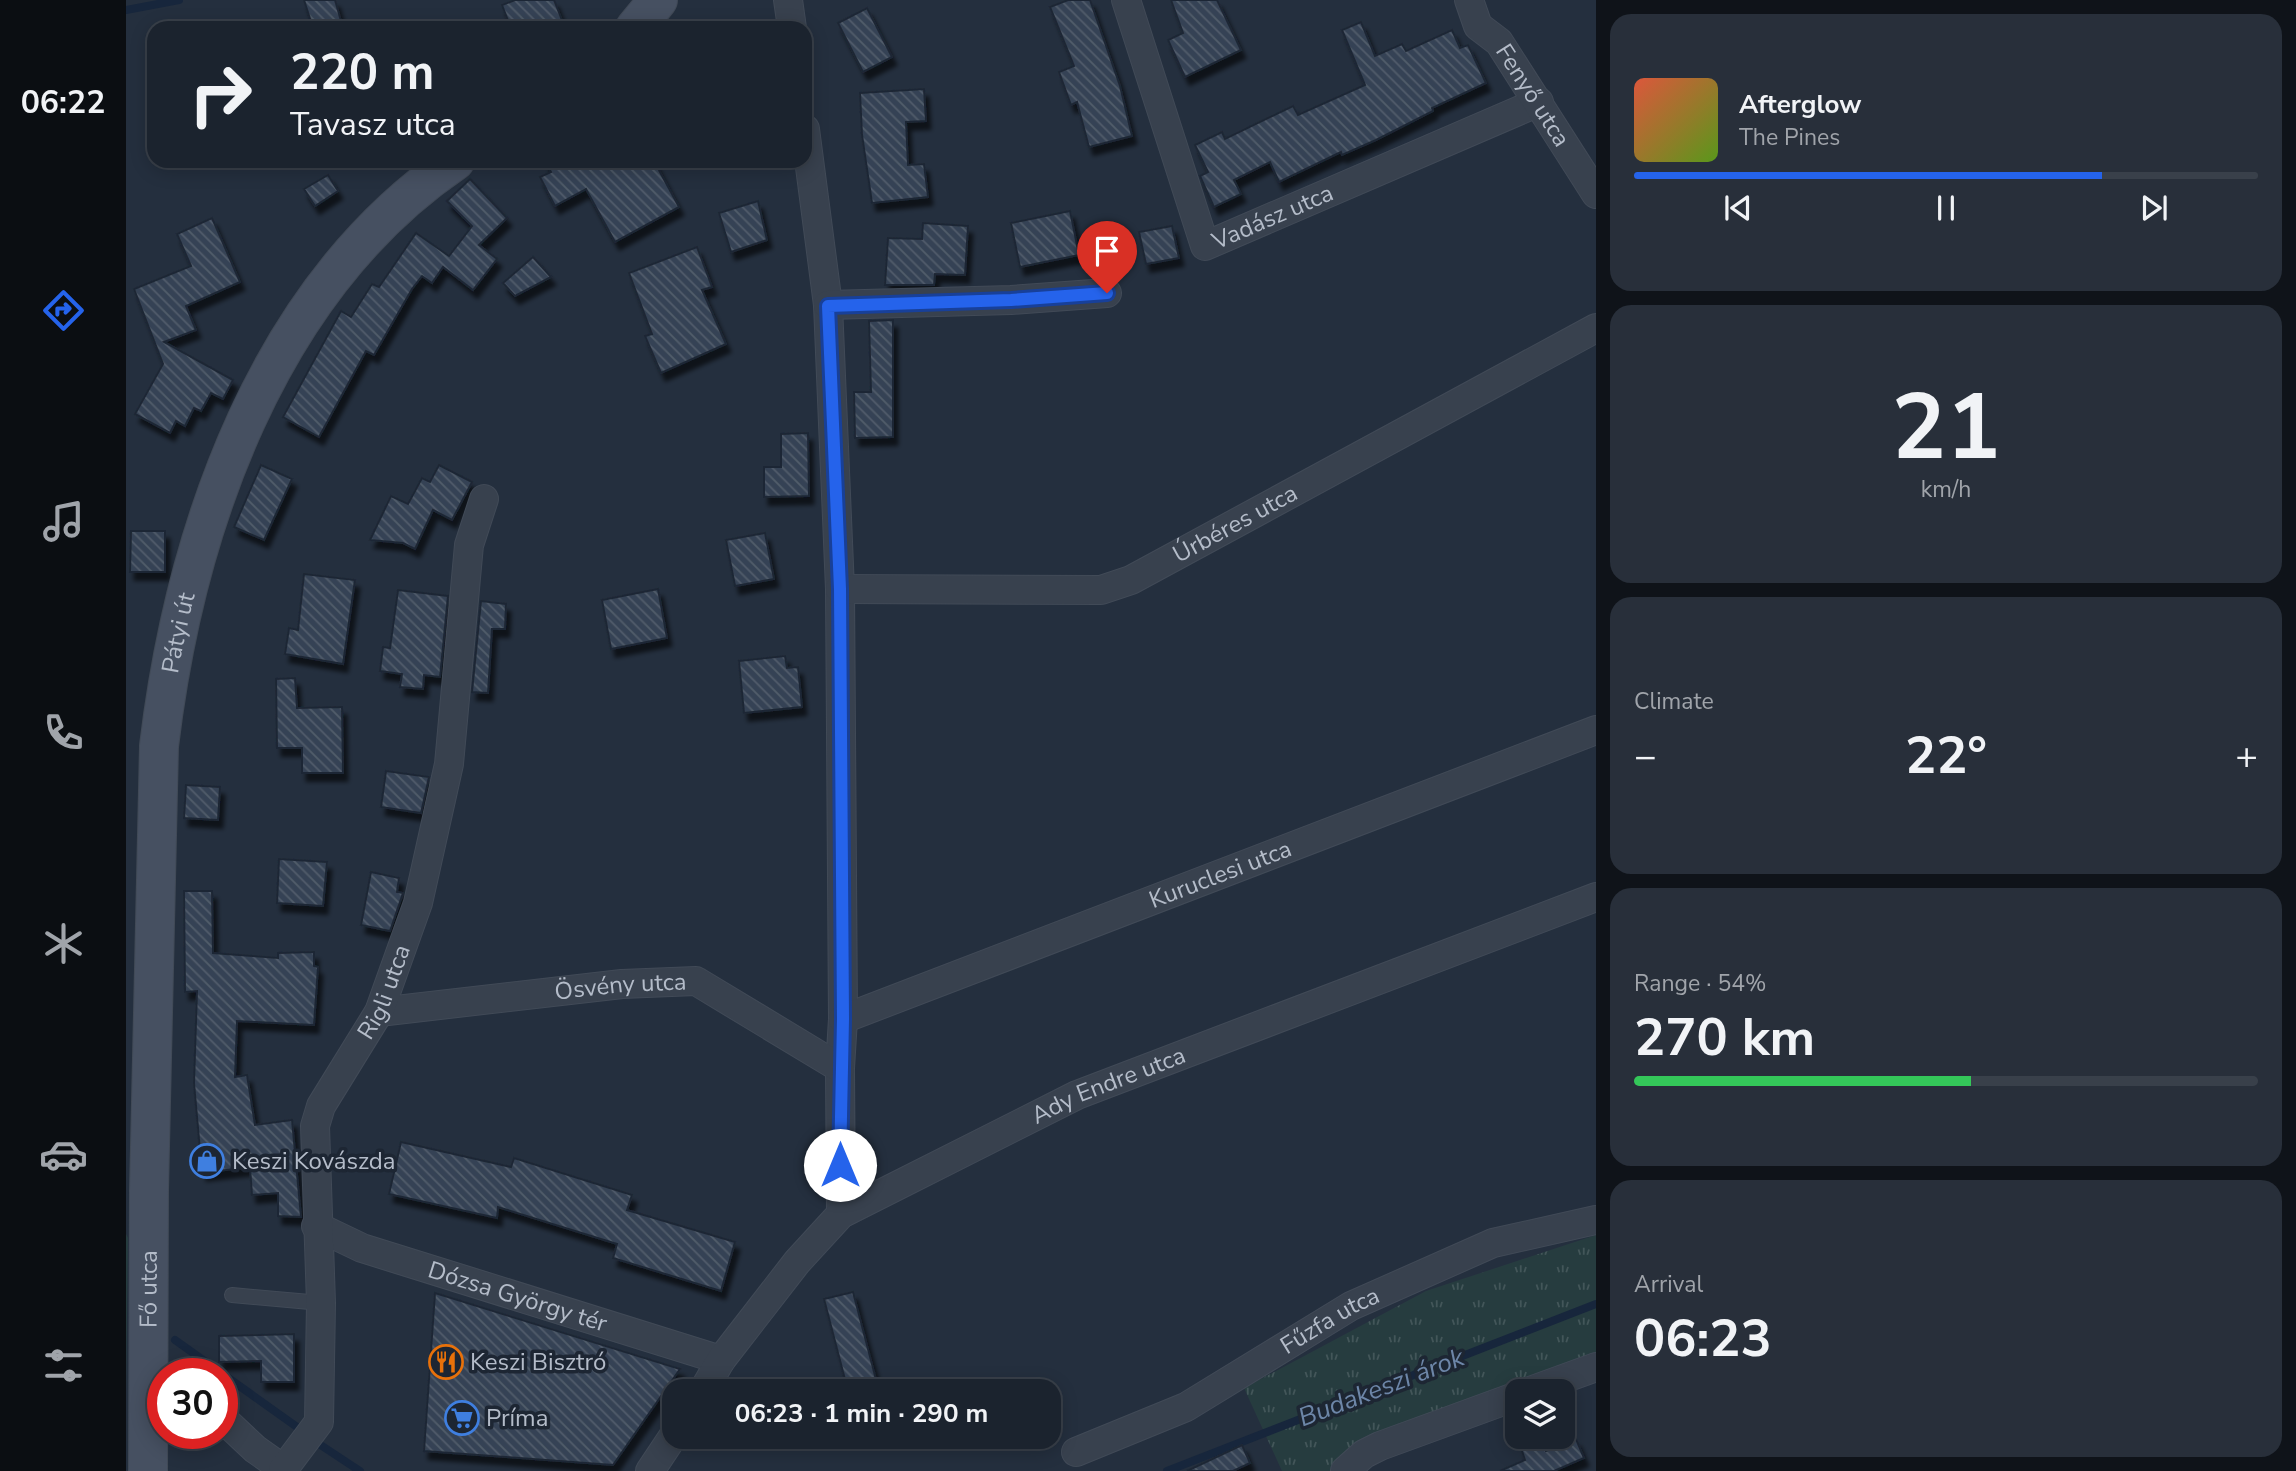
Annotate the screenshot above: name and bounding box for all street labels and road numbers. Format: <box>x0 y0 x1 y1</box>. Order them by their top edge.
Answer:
street label: Fenyő utca <box>1488 38 1578 153</box>
street label: Vadász utca <box>1206 177 1338 257</box>
street label: Úrbéres utca <box>1167 477 1303 570</box>
street label: Pátyi út <box>154 588 203 676</box>
street label: Kuruclesi utca <box>1144 832 1296 916</box>
street label: Rigli utca <box>350 940 418 1046</box>
street label: Ösvény utca <box>553 965 687 1008</box>
street label: Ady Endre utca <box>1026 1039 1190 1132</box>
street label: Fő utca <box>133 1250 165 1328</box>
street label: Dózsa György tér <box>424 1254 612 1340</box>
street label: Fűzfa utca <box>1274 1279 1385 1362</box>

